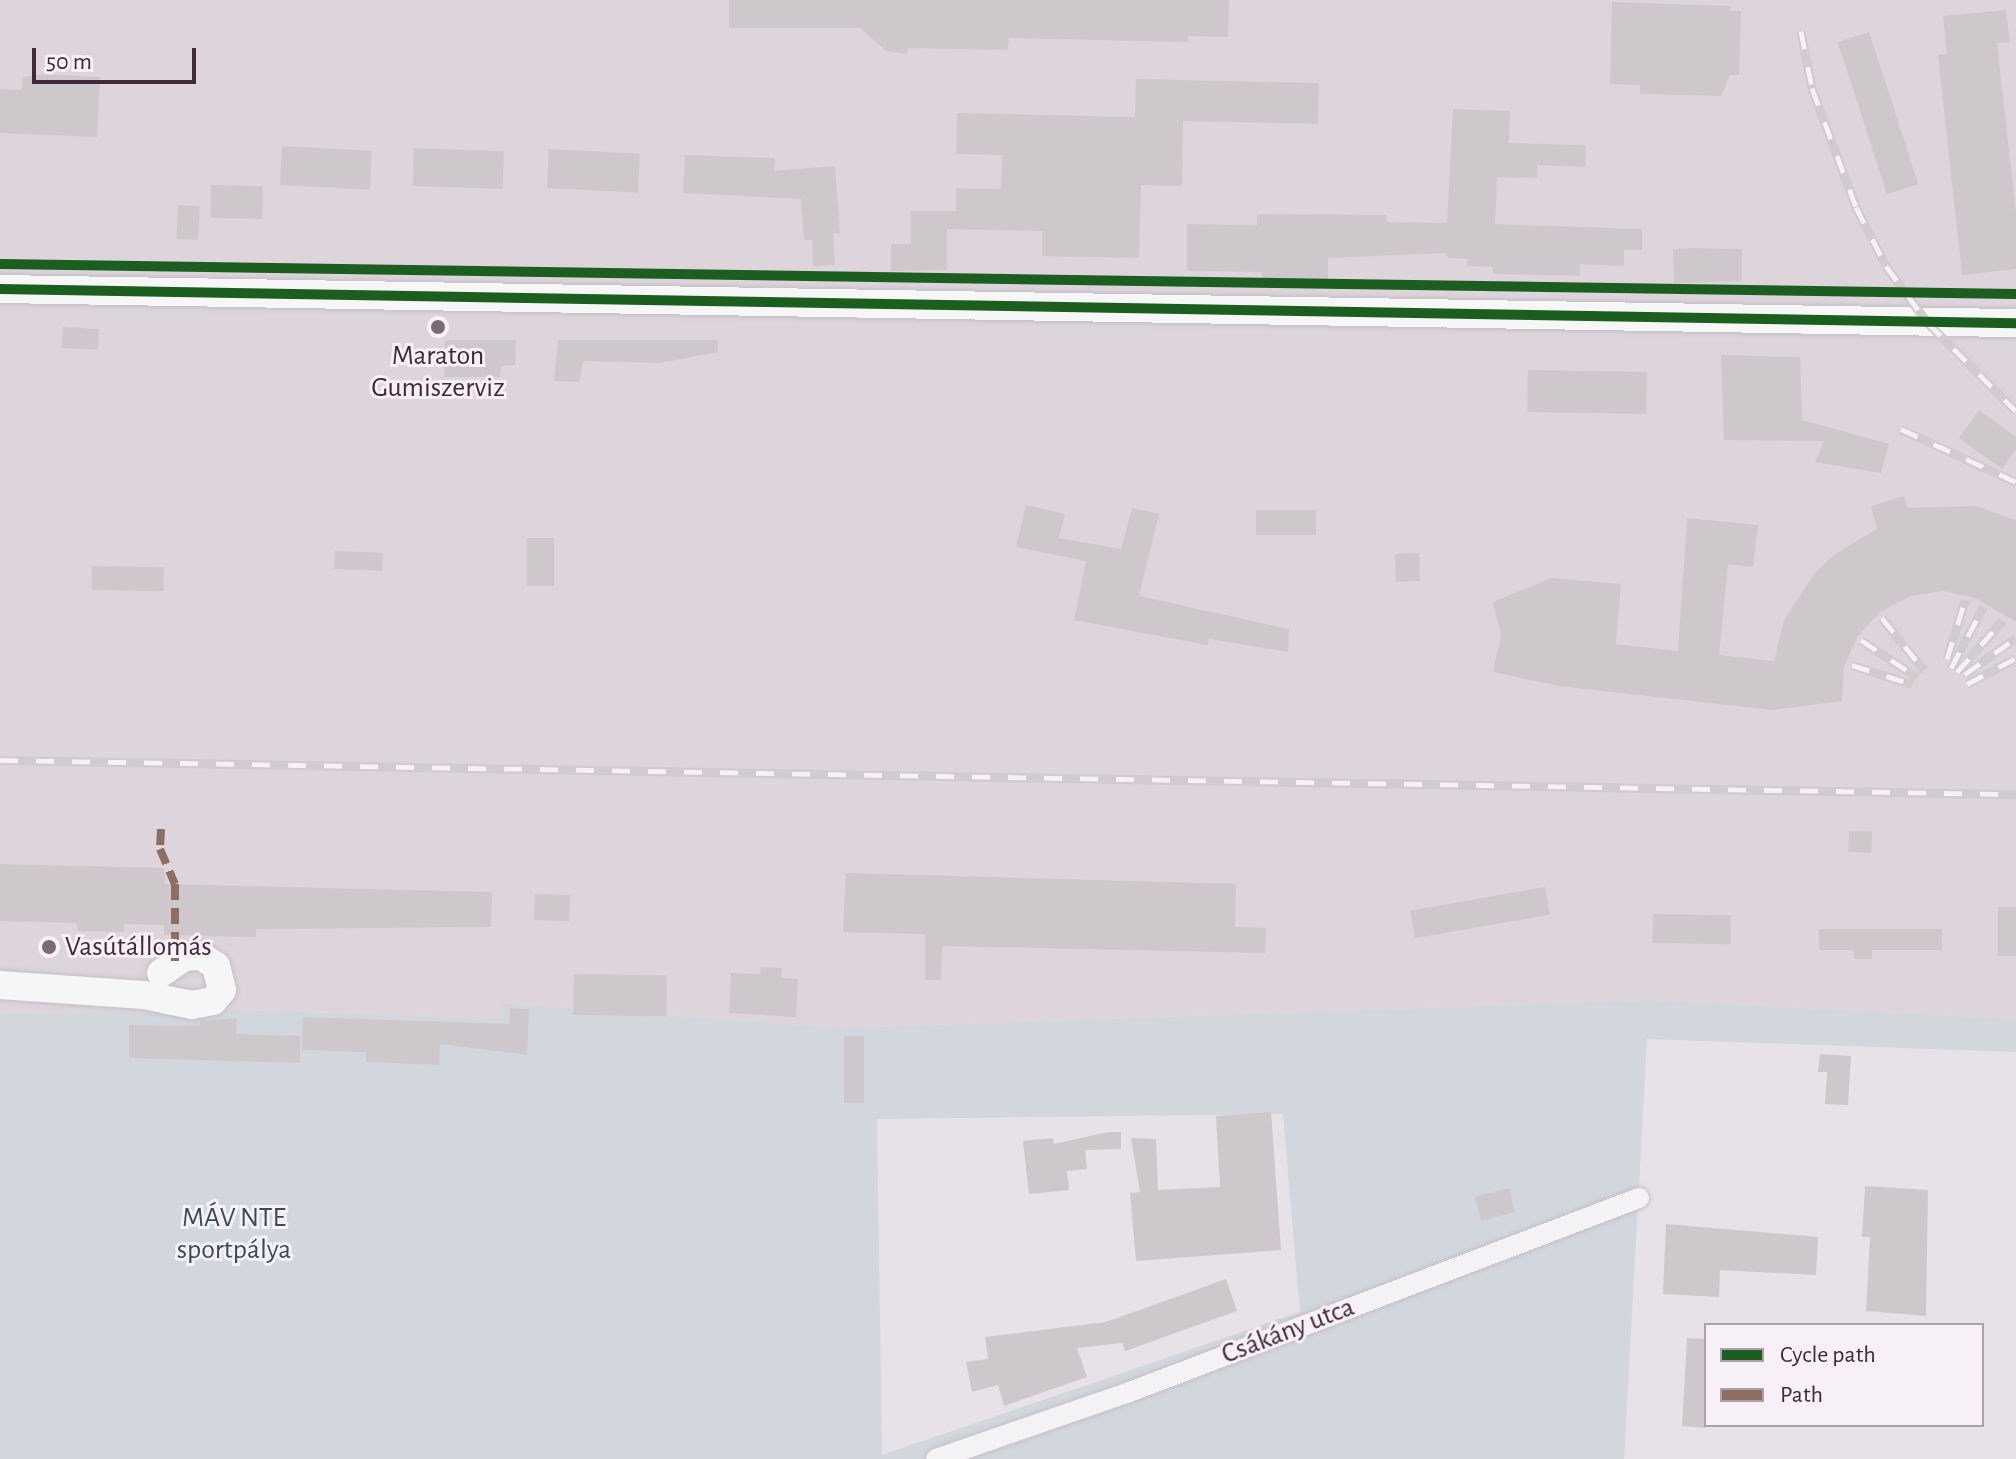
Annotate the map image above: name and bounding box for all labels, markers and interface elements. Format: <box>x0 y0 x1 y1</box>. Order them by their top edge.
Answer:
scale bar <box>36 32 200 82</box>
text: 50 m <box>46 50 92 74</box>
marker: Maraton Gumiszerviz <box>429 318 447 336</box>
place label: Maraton Gumiszerviz <box>371 339 505 405</box>
place label: Vasútállomás <box>65 930 212 964</box>
marker: Vasútállomás <box>40 938 58 956</box>
park label: MÁV NTE sportpálya <box>177 1201 291 1267</box>
street label: Csákány utca <box>1217 1290 1359 1372</box>
legend <box>1704 1323 1984 1427</box>
text: Cycle path <box>1780 1343 1876 1367</box>
text: Path <box>1780 1383 1823 1407</box>

